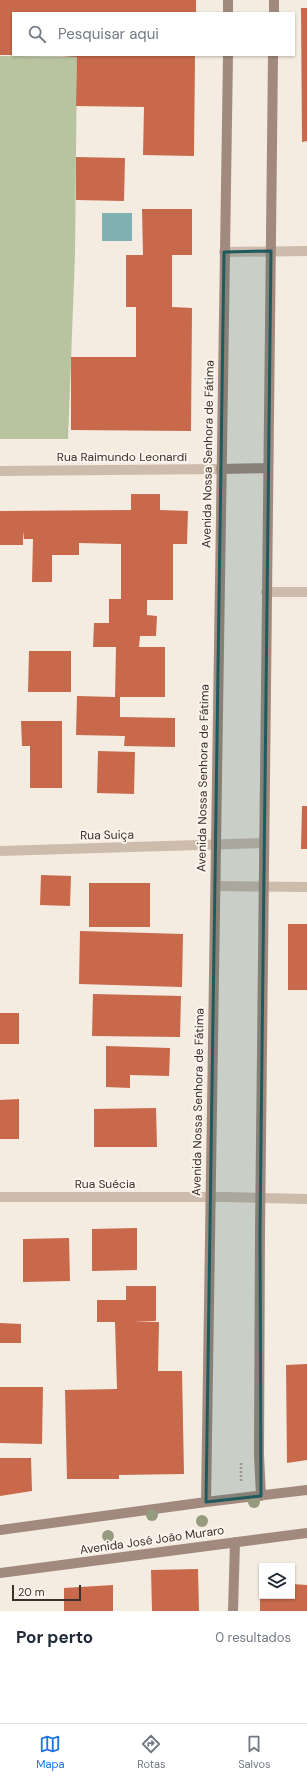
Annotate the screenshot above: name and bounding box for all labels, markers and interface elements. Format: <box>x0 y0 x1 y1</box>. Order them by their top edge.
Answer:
search box <box>12 12 295 56</box>
icon: search <box>26 23 48 45</box>
text: Pesquisar aqui <box>58 24 159 44</box>
street label: Avenida Nossa Senhora de Fátima <box>198 360 218 548</box>
street label: Rua Raimundo Leonardi <box>57 449 187 465</box>
street label: Avenida Nossa Senhora de Fátima <box>193 684 213 872</box>
street label: Rua Suiça <box>80 827 134 843</box>
street label: Avenida Nossa Senhora de Fátima <box>188 1008 208 1196</box>
street label: Rua Suécia <box>75 1176 135 1192</box>
street label: Avenida José João Muraro <box>79 1522 225 1558</box>
map controls <box>259 1563 295 1599</box>
button: layers <box>259 1563 295 1599</box>
scale bar <box>12 1583 81 1602</box>
text: 20 m <box>18 1585 44 1599</box>
text: Por perto <box>16 1626 93 1648</box>
text: 0 resultados <box>215 1629 291 1646</box>
tab: Mapa <box>36 1733 64 1771</box>
tab: Rotas <box>137 1733 166 1771</box>
tab: Salvos <box>238 1733 271 1771</box>

